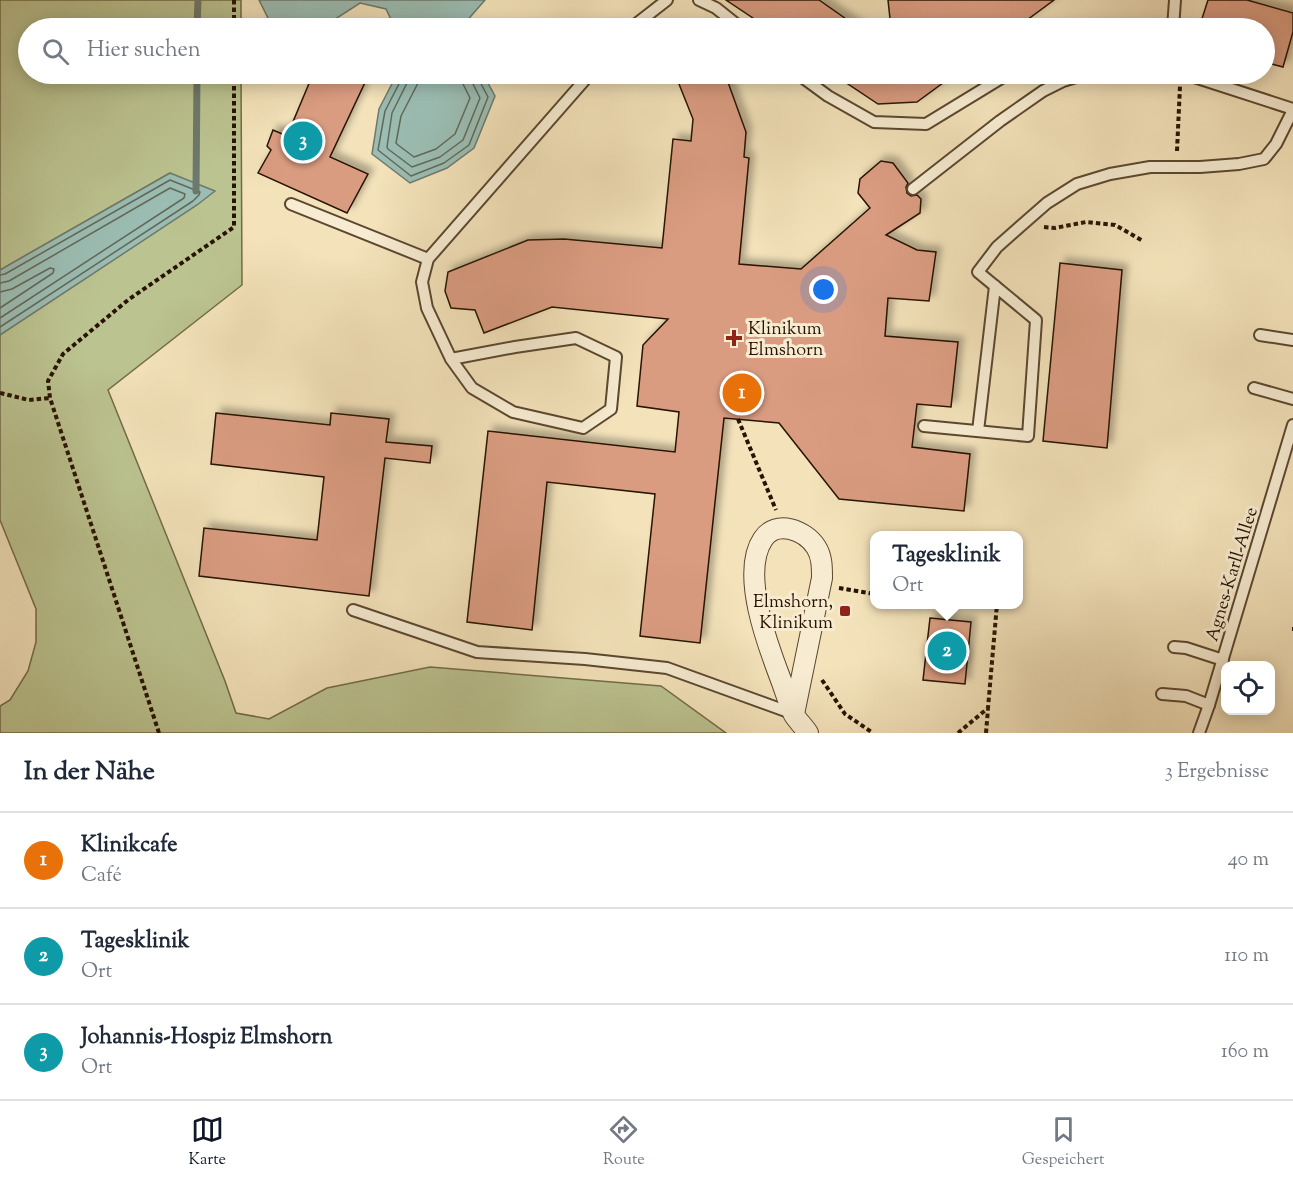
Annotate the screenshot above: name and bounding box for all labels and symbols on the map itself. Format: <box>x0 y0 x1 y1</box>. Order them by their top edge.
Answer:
pin: 3 <box>284 118 322 164</box>
your location <box>809 275 838 304</box>
place label: Klinikum Elmshorn <box>748 317 824 364</box>
marker: Klinikum Elmshorn <box>725 329 743 347</box>
pin: 1 <box>722 370 762 416</box>
street label: Agnes-Karll-Allee <box>1200 504 1266 645</box>
place label: Elmshorn, Klinikum <box>753 590 833 637</box>
marker: Elmshorn, Klinikum <box>838 604 852 618</box>
pin: 2 <box>928 628 966 674</box>

